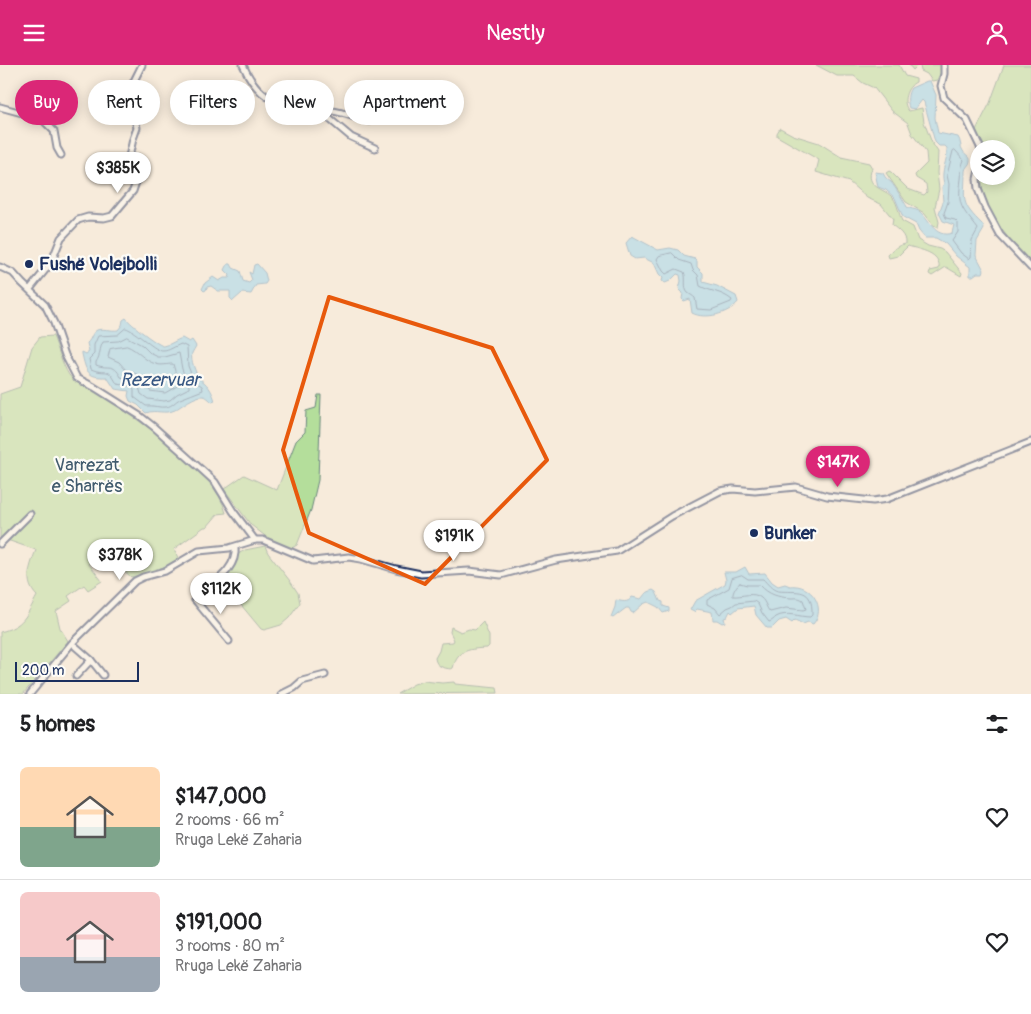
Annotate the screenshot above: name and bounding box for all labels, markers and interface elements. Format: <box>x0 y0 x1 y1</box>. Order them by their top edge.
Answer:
icon: menu <box>20 19 48 47</box>
text: Nestly <box>486 19 545 47</box>
icon: person <box>983 19 1011 47</box>
chip: Buy <box>15 80 78 125</box>
chip: Rent <box>88 80 160 125</box>
chip: Filters <box>170 80 255 125</box>
chip: New <box>265 80 334 125</box>
chip: Apartment <box>344 80 464 125</box>
map controls <box>970 140 1015 185</box>
button: layers <box>970 140 1015 185</box>
pin: $385K <box>83 151 153 194</box>
text: $385K <box>96 158 140 178</box>
place label: Fushë Volejbolli <box>39 253 157 276</box>
marker: Fushë Volejbolli <box>23 258 35 270</box>
water label: Rezervuar <box>120 368 202 392</box>
pin: $147K <box>803 445 873 488</box>
text: $147K <box>817 452 859 472</box>
park label: Varrezat e Sharrës <box>52 454 122 498</box>
pin: $191K <box>419 519 489 562</box>
place label: Bunker <box>764 522 817 545</box>
text: $191K <box>434 526 474 546</box>
marker: Bunker <box>748 527 760 539</box>
pin: $378K <box>85 539 155 581</box>
text: $378K <box>98 545 142 565</box>
pin: $112K <box>186 573 256 615</box>
text: $112K <box>201 579 241 599</box>
scale bar <box>15 659 139 682</box>
text: 200 m <box>22 662 64 679</box>
icon: filters <box>983 710 1011 738</box>
text: 5 homes <box>20 711 95 738</box>
text: $147,000 <box>175 783 266 810</box>
icon: home <box>60 787 120 847</box>
icon: heart <box>983 803 1011 831</box>
text: 2 rooms · 66 m² <box>175 810 285 830</box>
text: Rruga Lekë Zaharia <box>175 830 302 850</box>
text: $191,000 <box>175 909 262 936</box>
icon: home <box>60 912 120 972</box>
icon: heart <box>983 928 1011 956</box>
text: 3 rooms · 80 m² <box>175 936 285 956</box>
text: Rruga Lekë Zaharia <box>175 956 302 976</box>

